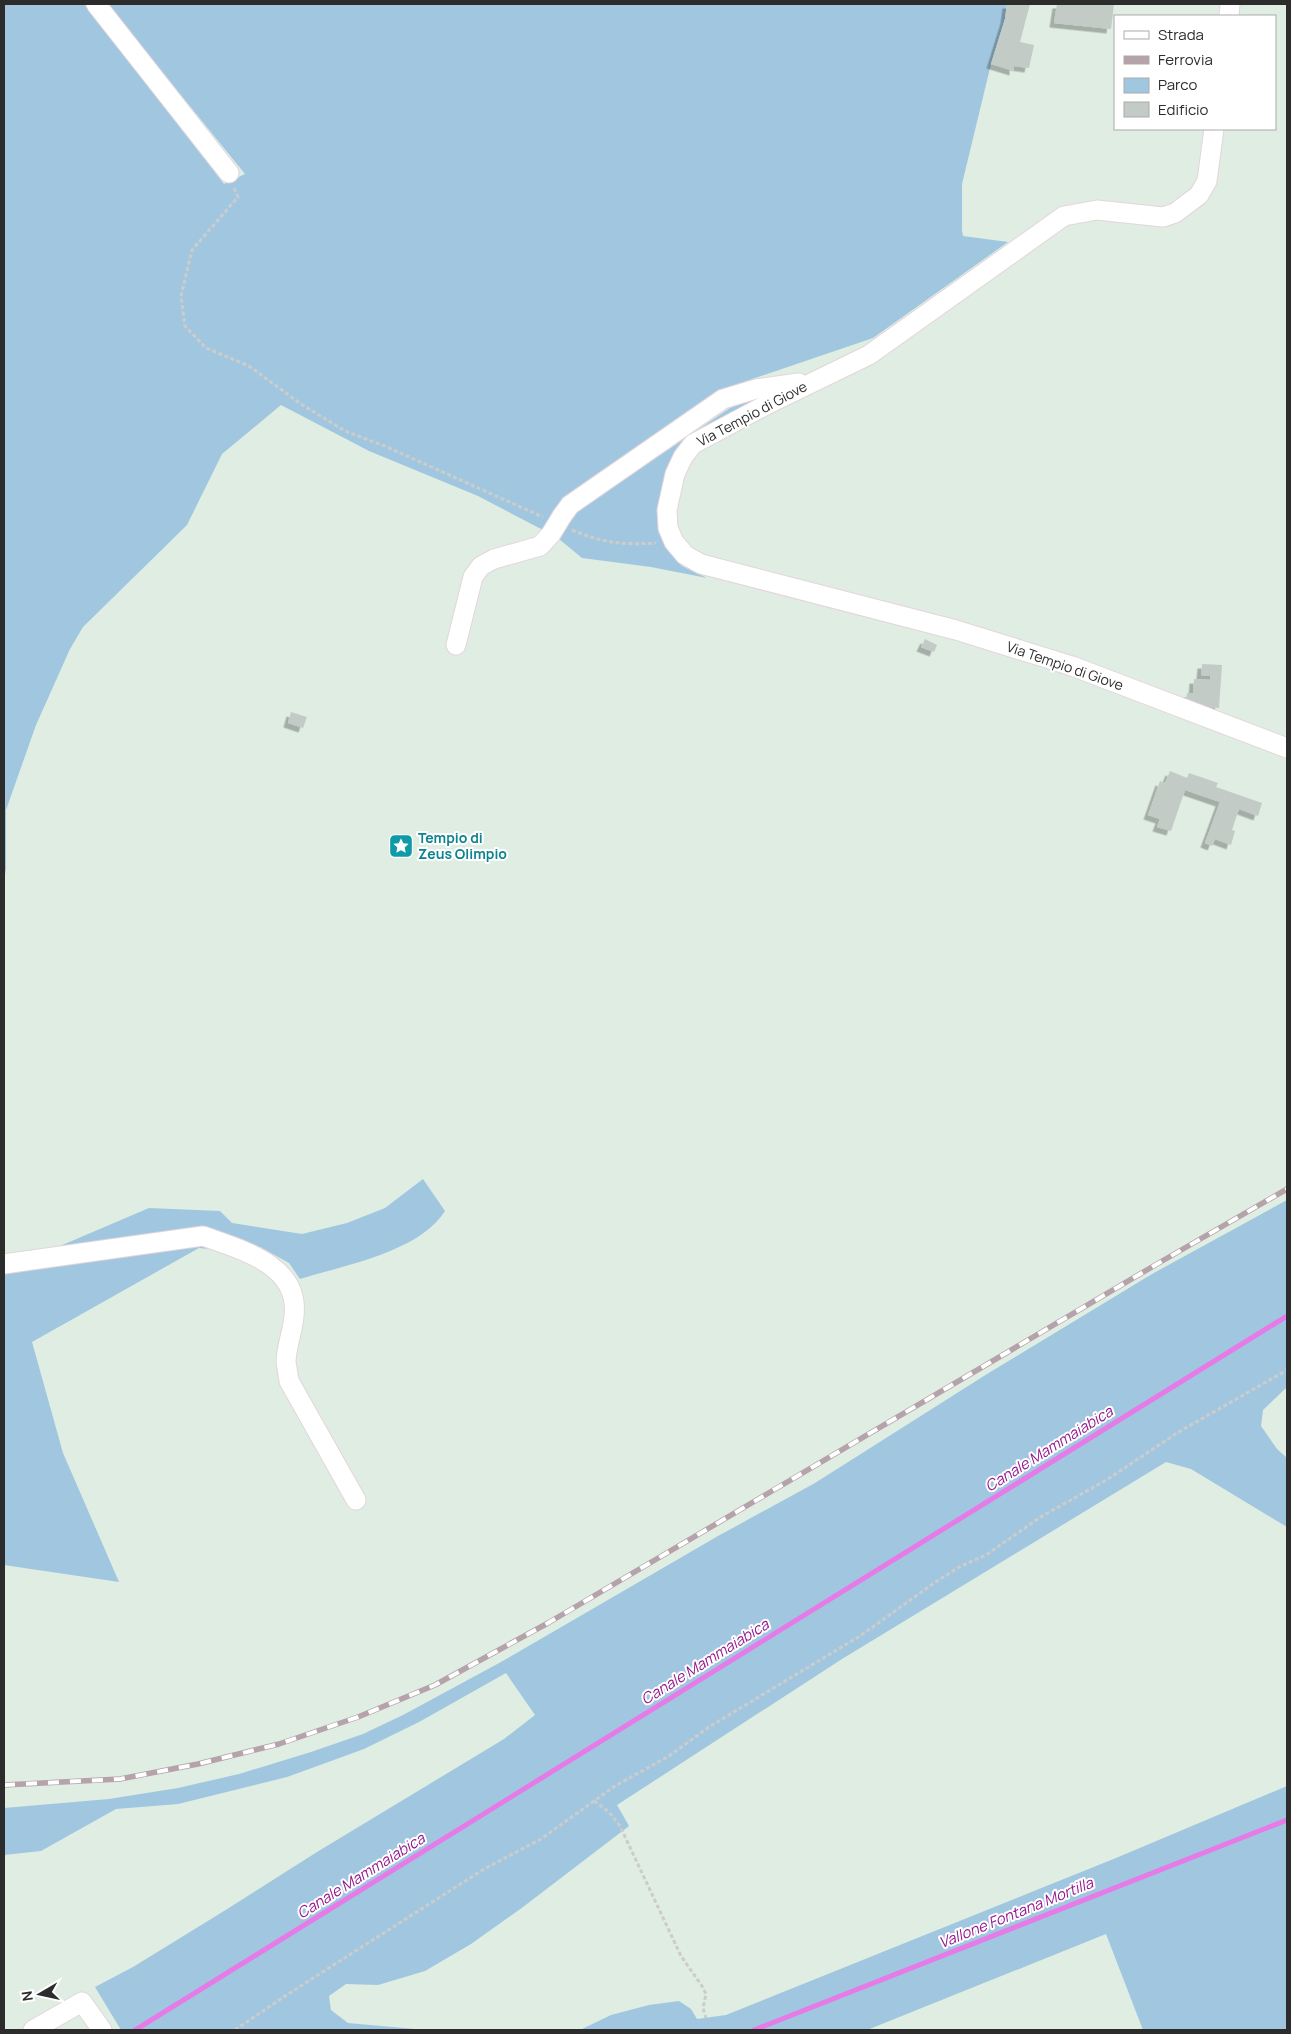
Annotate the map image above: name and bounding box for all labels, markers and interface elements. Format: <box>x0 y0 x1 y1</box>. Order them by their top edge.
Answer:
legend <box>1114 15 1276 130</box>
text: Strada <box>1158 24 1204 45</box>
text: Ferrovia <box>1158 49 1213 70</box>
text: Parco <box>1158 74 1197 95</box>
text: Edificio <box>1158 99 1209 120</box>
street label: Via Tempio di Giove <box>693 376 810 451</box>
street label: Via Tempio di Giove <box>1004 637 1126 694</box>
place label: Tempio di Zeus Olimpio <box>418 828 507 863</box>
place icon: Tempio di Zeus Olimpio <box>388 833 414 859</box>
water label: Canale Mammaiabica <box>981 1400 1117 1496</box>
water label: Canale Mammaiabica <box>637 1613 773 1709</box>
water label: Canale Mammaiabica <box>293 1827 429 1923</box>
water label: Vallone Fontana Mortilla <box>936 1872 1097 1953</box>
north arrow <box>15 1969 65 2019</box>
text: N <box>16 1990 37 2003</box>

